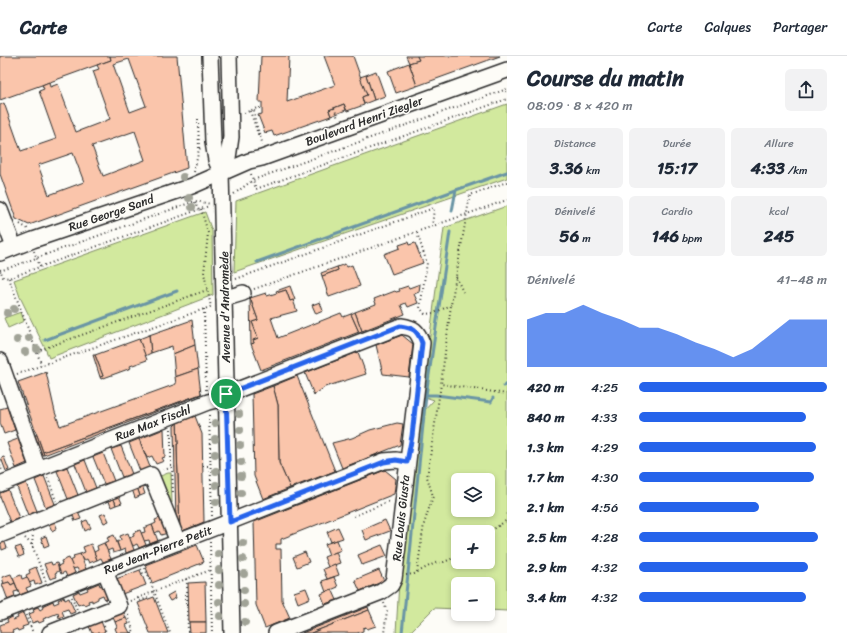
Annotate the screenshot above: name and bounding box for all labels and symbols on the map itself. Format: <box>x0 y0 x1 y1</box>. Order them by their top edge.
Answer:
street label: Boulevard Henri Ziegler <box>302 89 427 152</box>
street label: Rue George Sand <box>65 188 158 238</box>
street label: Avenue d'Andromède <box>213 251 237 364</box>
pin <box>209 377 243 411</box>
street label: Rue Max Fischl <box>112 398 195 448</box>
street label: Rue Louis Giusta <box>386 473 417 562</box>
street label: Rue Jean-Pierre Petit <box>100 519 216 581</box>

